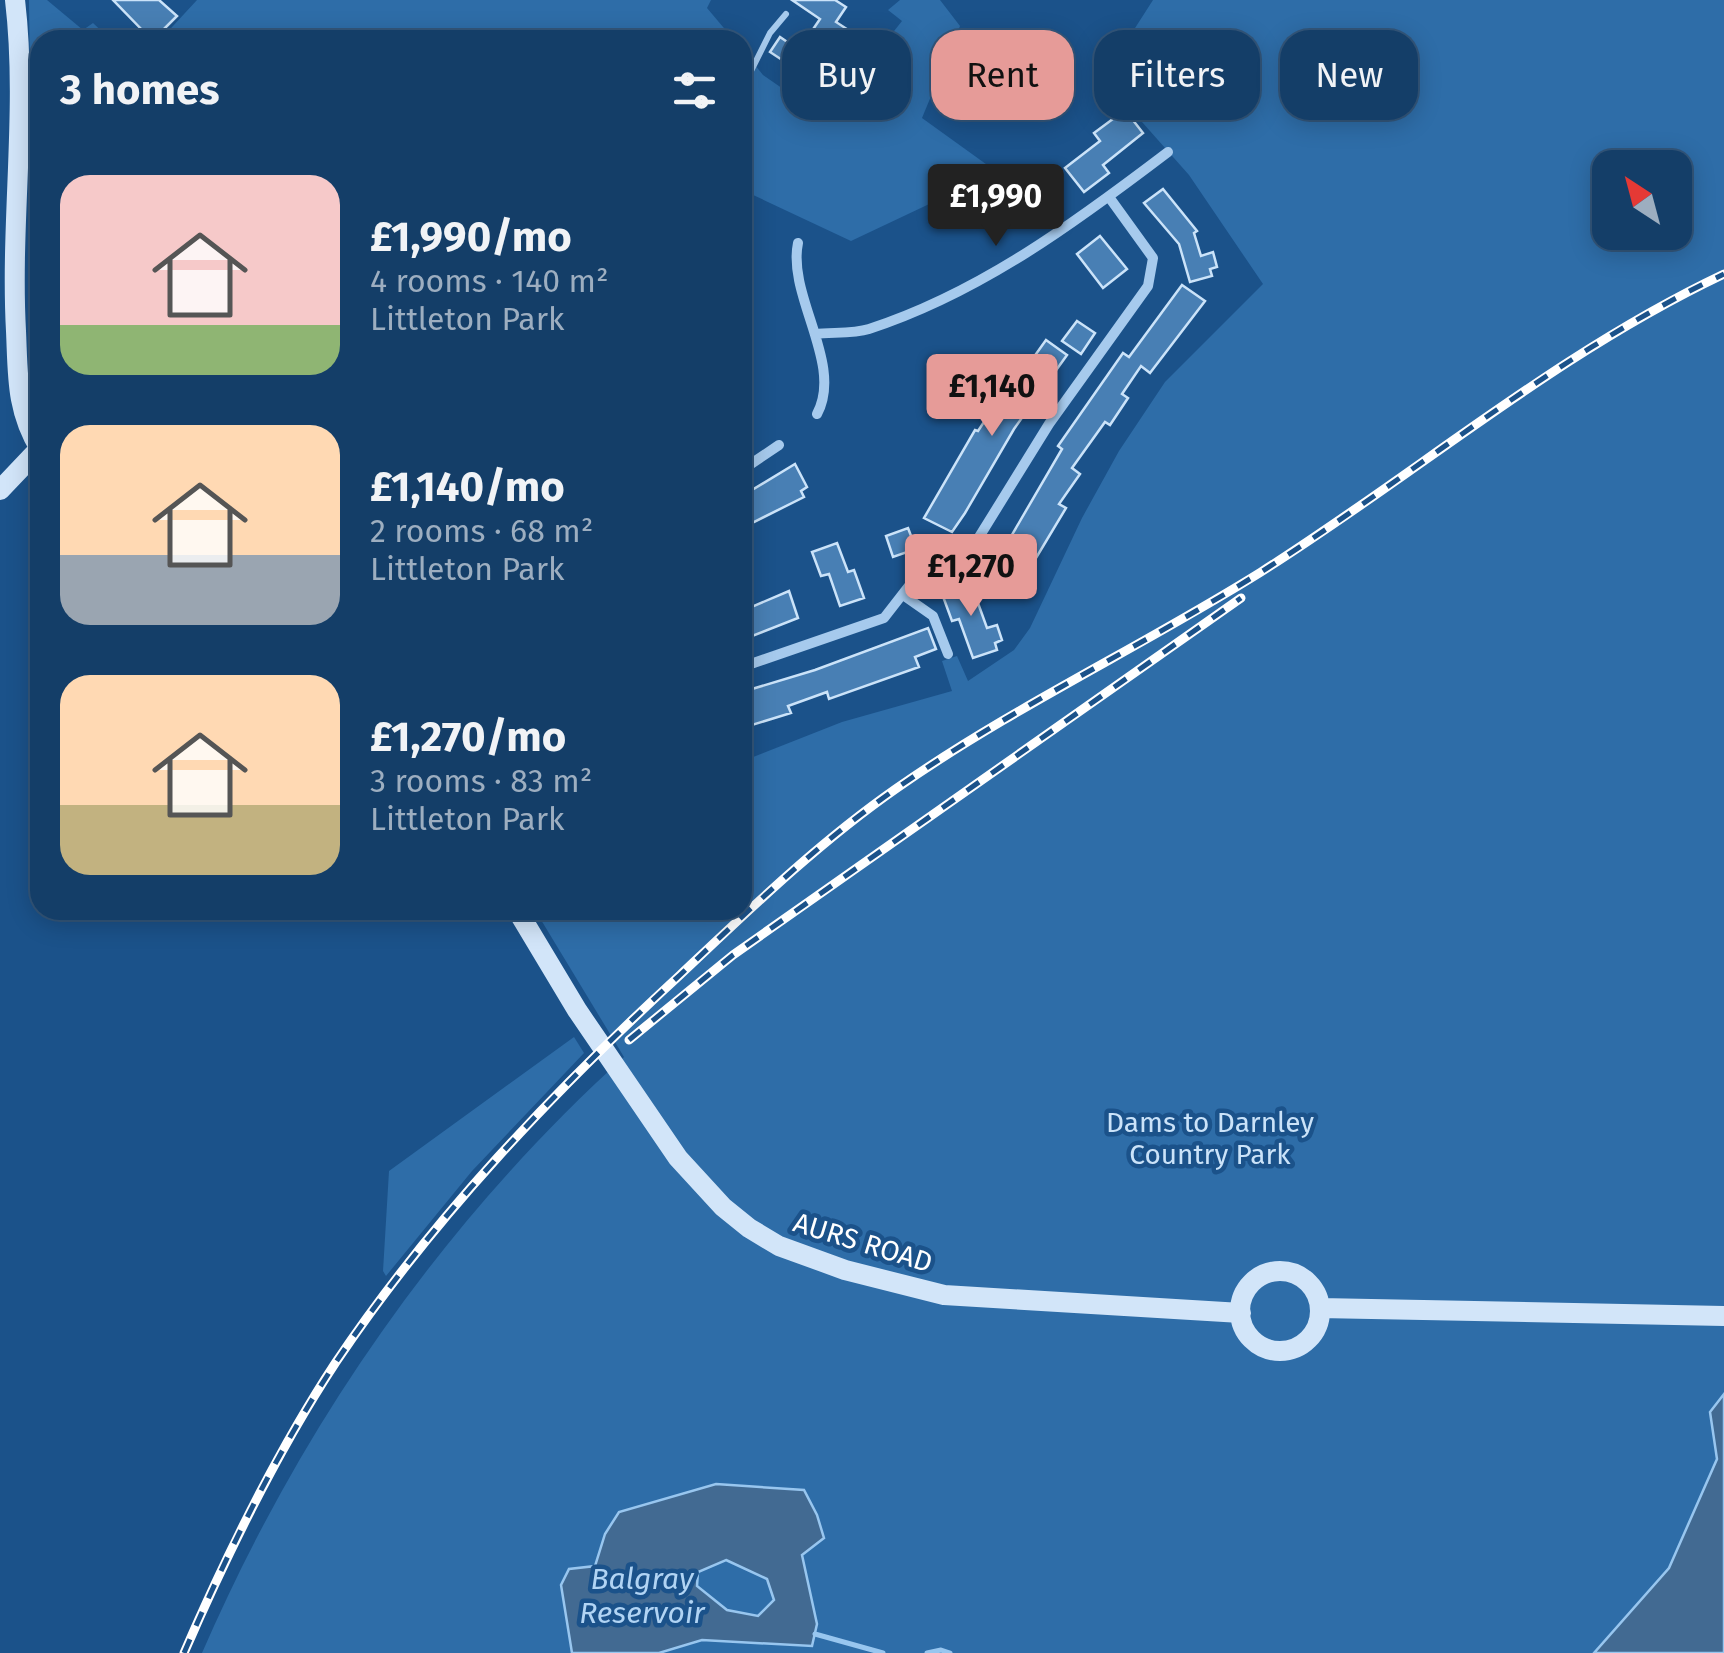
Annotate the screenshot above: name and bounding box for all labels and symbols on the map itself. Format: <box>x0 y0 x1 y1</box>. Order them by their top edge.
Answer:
north arrow <box>1592 150 1692 250</box>
pin: £1,990 <box>915 164 1077 249</box>
pin: £1,140 <box>911 354 1073 439</box>
pin: £1,270 <box>890 534 1052 619</box>
park label: Dams to Darnley Country Park <box>1106 1106 1314 1171</box>
street label: AURS ROAD <box>789 1206 936 1279</box>
water label: Balgray Reservoir <box>579 1561 706 1631</box>

